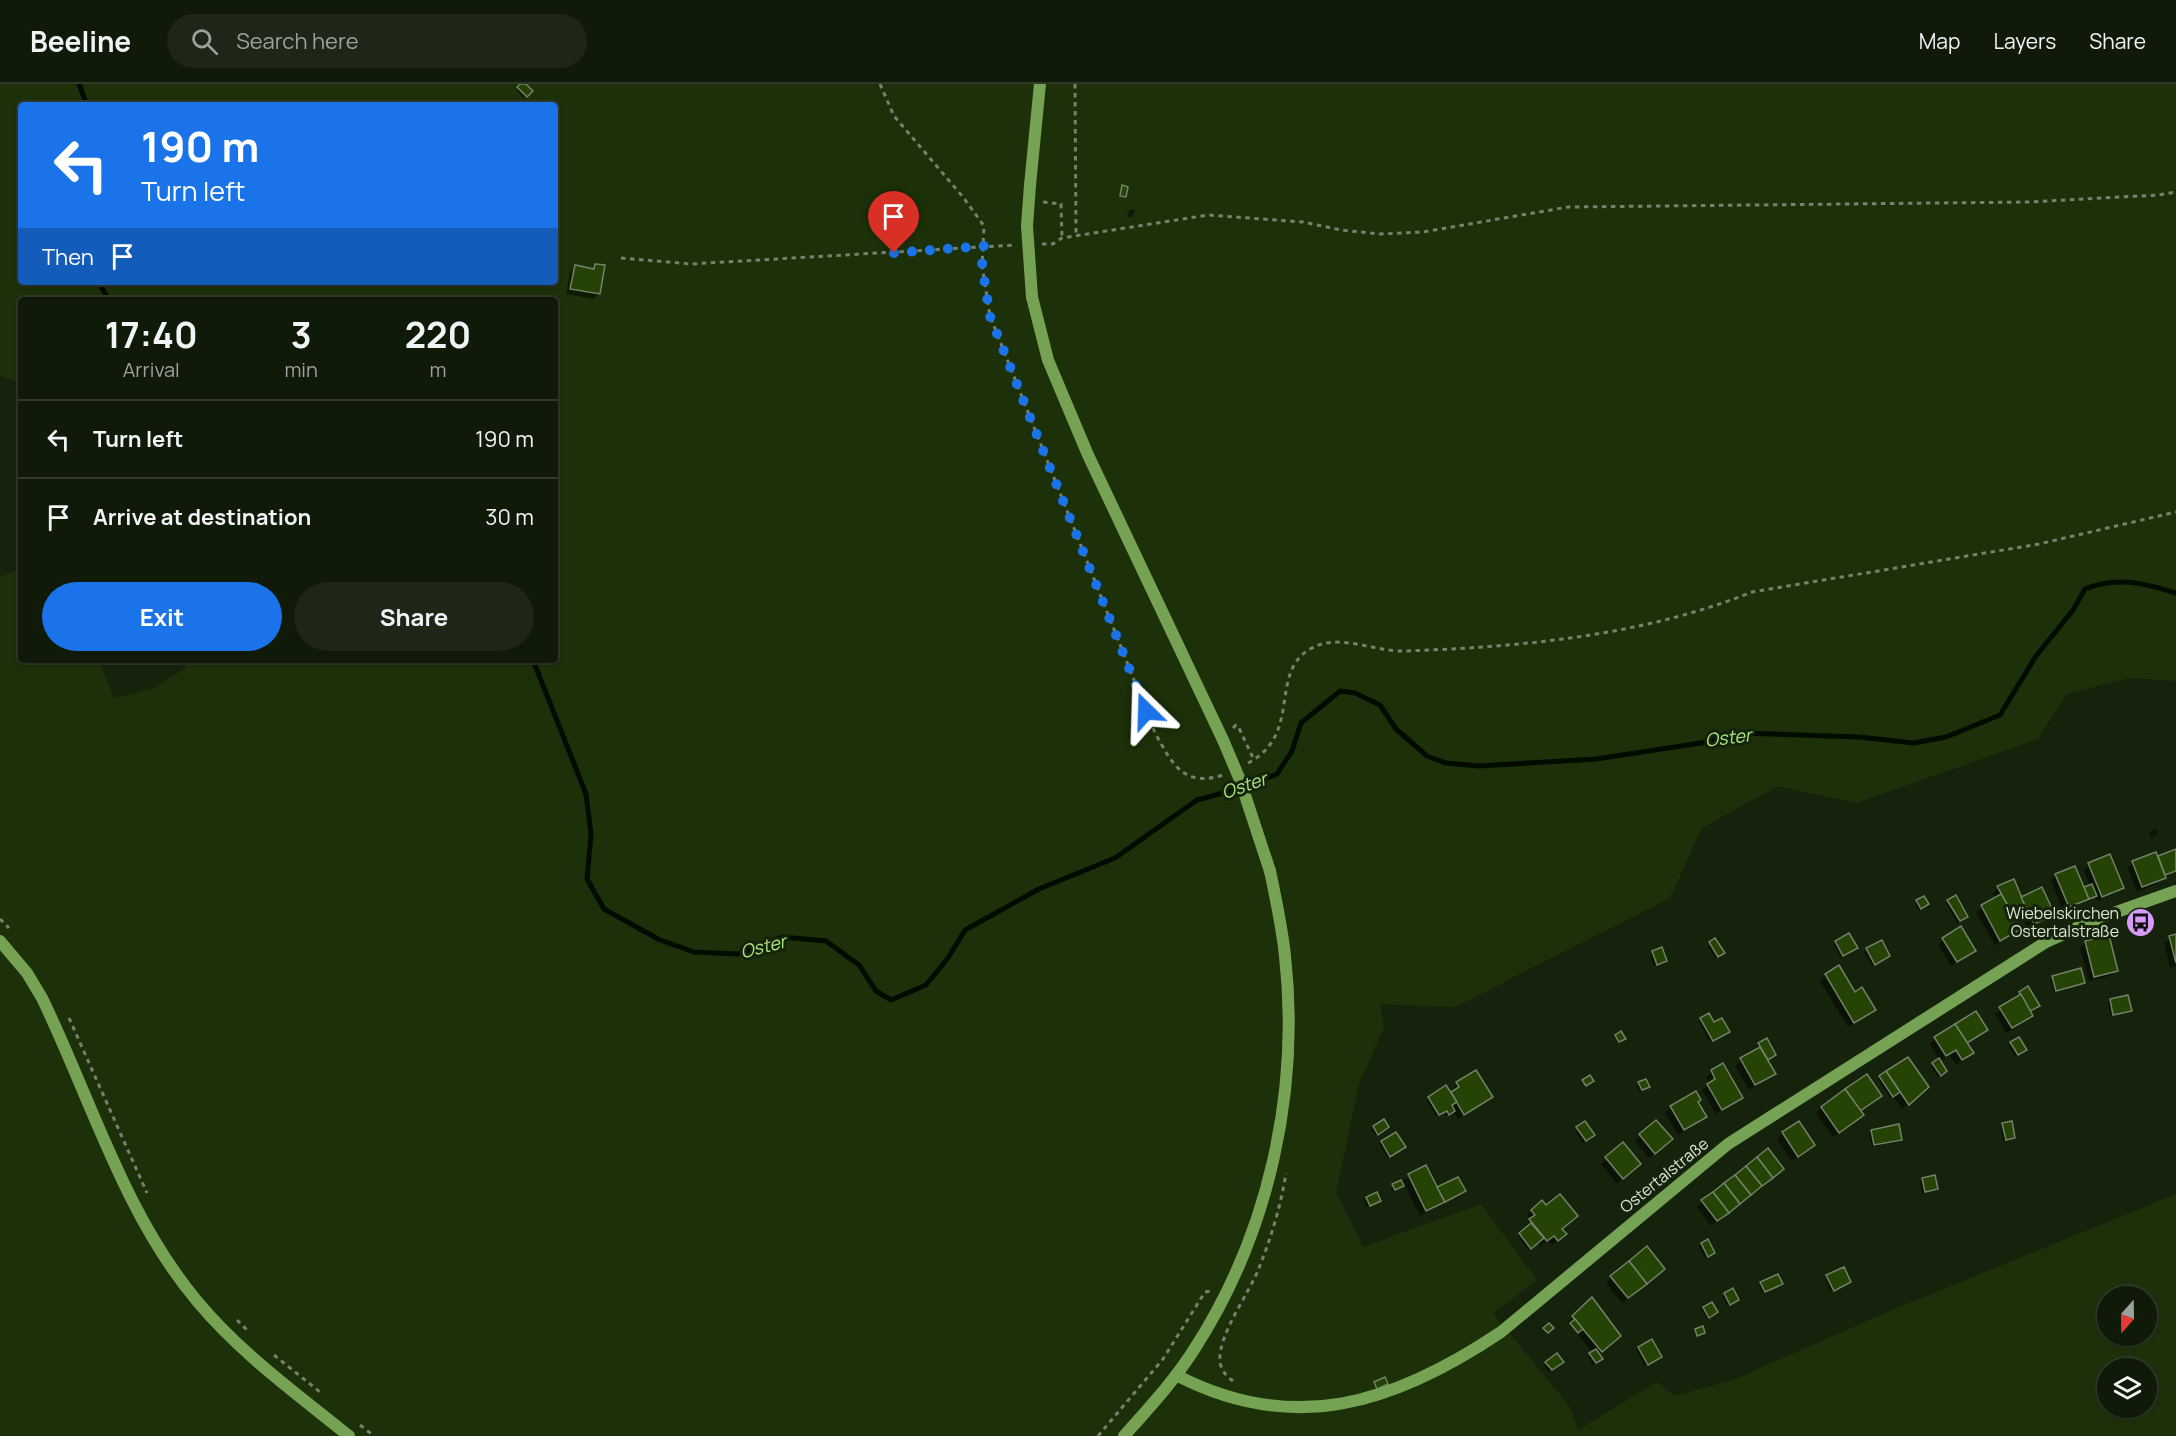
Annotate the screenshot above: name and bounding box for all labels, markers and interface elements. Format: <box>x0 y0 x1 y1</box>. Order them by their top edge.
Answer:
search box <box>167 14 587 68</box>
text: Beeline <box>30 22 131 60</box>
icon: search <box>188 25 221 58</box>
text: Search here <box>236 26 359 56</box>
text: Map <box>1919 27 1960 55</box>
text: Layers <box>1993 27 2056 55</box>
text: Share <box>2089 27 2146 55</box>
text: 190 m <box>141 117 259 175</box>
icon: left <box>42 126 120 204</box>
text: Turn left <box>141 172 245 209</box>
pin <box>868 191 919 253</box>
icon: arrive <box>877 200 910 233</box>
icon: arrive <box>106 240 139 273</box>
text: Then <box>42 242 94 272</box>
text: 17:40 <box>105 310 198 359</box>
text: 3 <box>291 310 312 359</box>
text: 220 <box>405 310 471 359</box>
text: Arrival <box>123 356 180 383</box>
text: min <box>284 356 318 383</box>
text: m <box>429 356 446 383</box>
icon: left <box>42 423 75 456</box>
text: Turn left <box>93 424 183 454</box>
text: 190 m <box>475 424 534 454</box>
icon: arrive <box>42 501 75 534</box>
text: Arrive at destination <box>93 502 311 532</box>
text: 30 m <box>485 502 534 532</box>
button: Exit <box>42 582 282 651</box>
button: Share <box>294 582 534 651</box>
position arrow <box>1114 679 1178 743</box>
water label: Oster <box>1704 722 1755 752</box>
water label: Oster <box>1218 765 1272 804</box>
place label: Wiebelskirchen Ostertalstraße <box>2006 902 2119 942</box>
bus stop icon: Wiebelskirchen Ostertalstraße <box>2124 906 2156 938</box>
water label: Oster <box>738 928 791 963</box>
street label: Ostertalstraße <box>1615 1132 1713 1218</box>
north arrow <box>2097 1286 2157 1346</box>
map controls <box>2097 1286 2157 1418</box>
button: layers <box>2097 1358 2157 1418</box>

